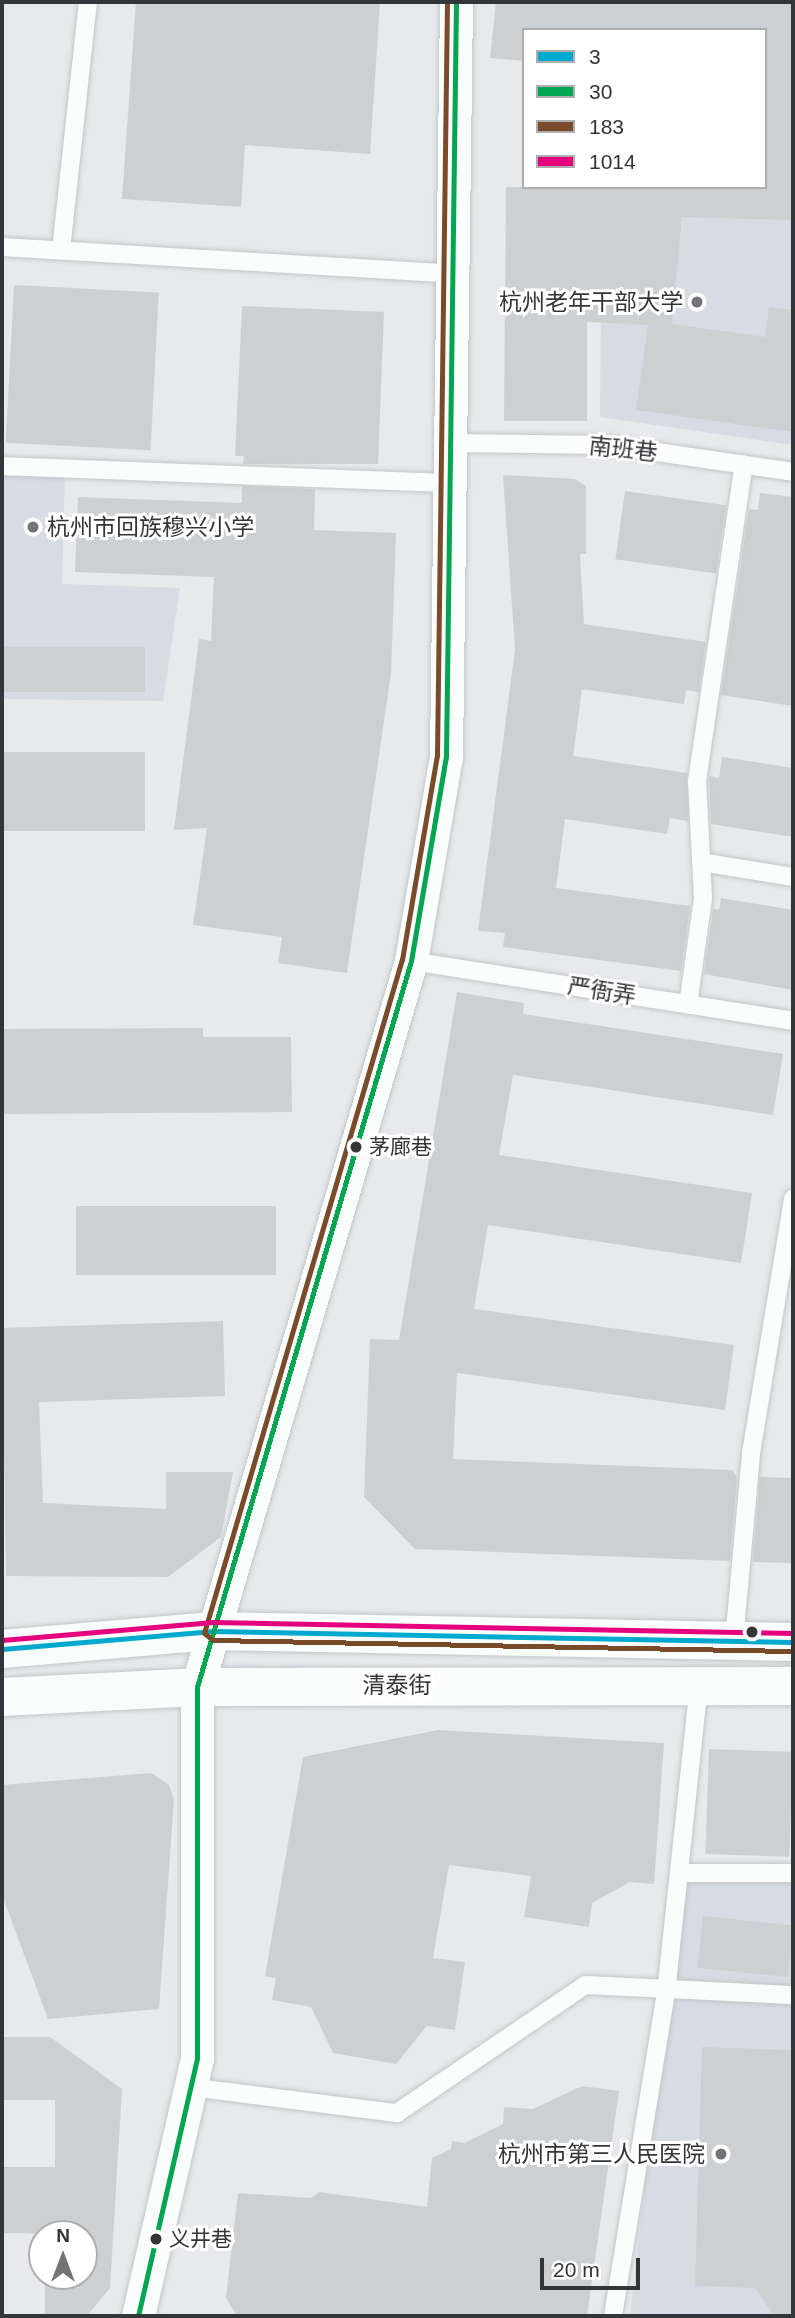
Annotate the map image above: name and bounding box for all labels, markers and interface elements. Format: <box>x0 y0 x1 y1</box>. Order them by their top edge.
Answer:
legend <box>522 28 767 189</box>
text: 3 <box>589 45 601 68</box>
text: 30 <box>589 80 612 103</box>
text: 183 <box>589 115 624 138</box>
text: 1014 <box>589 150 636 173</box>
place label: 杭州老年干部大学 <box>499 288 683 316</box>
marker: 杭州老年干部大学 <box>689 294 705 310</box>
street label: 南班巷 <box>587 432 659 466</box>
place label: 杭州市回族穆兴小学 <box>47 513 254 541</box>
marker: 杭州市回族穆兴小学 <box>25 519 41 535</box>
street label: 严衙弄 <box>566 972 638 1010</box>
place label: 茅廊巷 <box>369 1134 432 1160</box>
marker: 茅廊巷 <box>349 1140 363 1154</box>
unlabelled marker <box>745 1625 759 1639</box>
street label: 清泰街 <box>363 1671 431 1699</box>
place label: 杭州市第三人民医院 <box>498 2140 705 2168</box>
marker: 杭州市第三人民医院 <box>711 2144 731 2164</box>
north arrow <box>28 2220 98 2290</box>
text: N <box>56 2225 70 2246</box>
place label: 义井巷 <box>169 2226 232 2252</box>
marker: 义井巷 <box>149 2232 163 2246</box>
scale bar <box>543 2244 643 2288</box>
text: 20 m <box>553 2258 600 2281</box>

